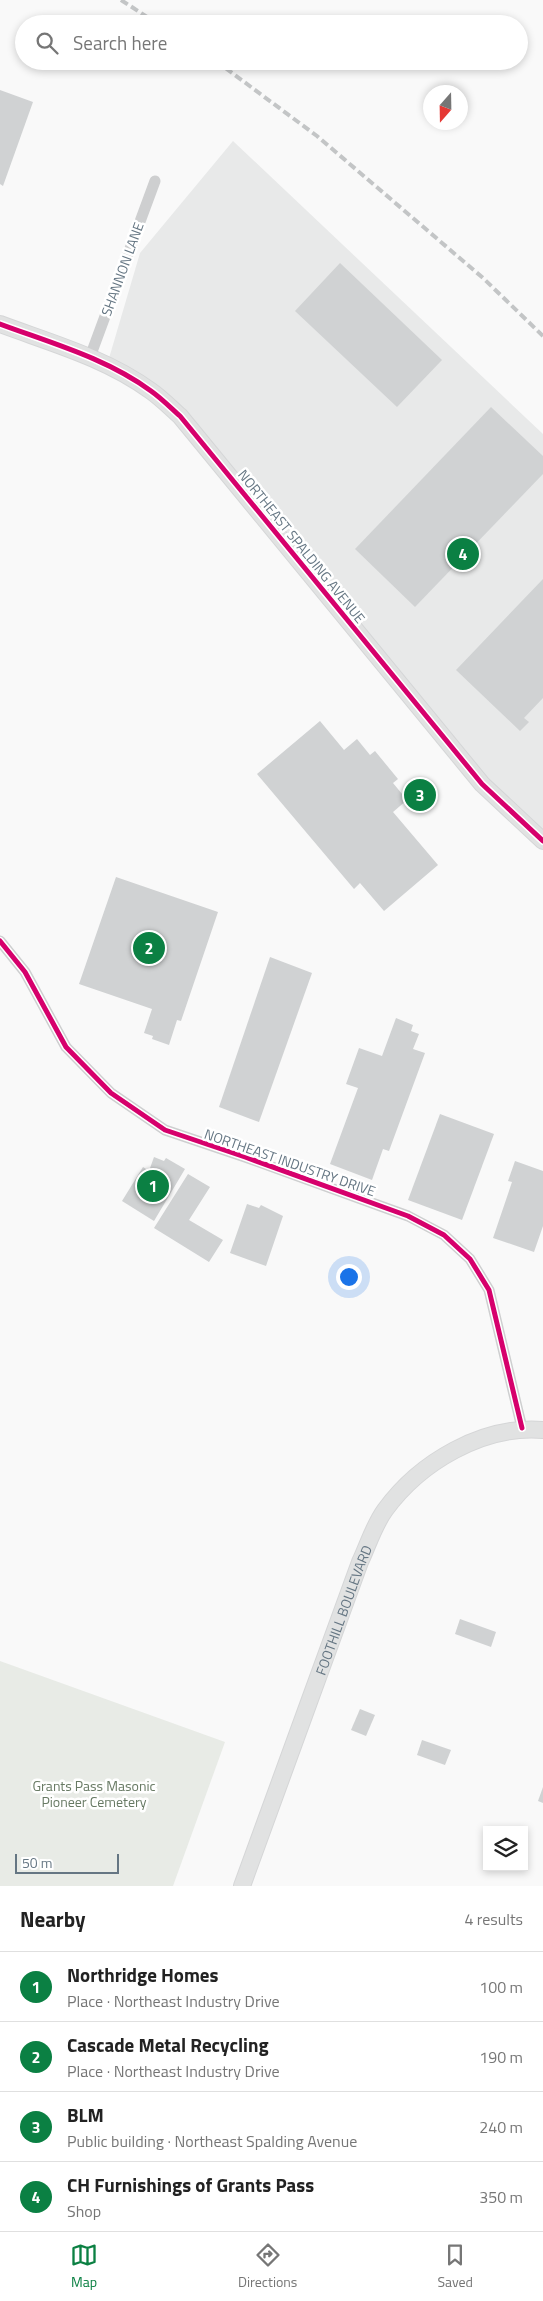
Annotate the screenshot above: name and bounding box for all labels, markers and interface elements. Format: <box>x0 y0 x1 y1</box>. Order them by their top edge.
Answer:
search box <box>15 15 528 70</box>
text: Search here <box>73 28 167 57</box>
icon: search <box>33 29 61 57</box>
north arrow <box>423 85 468 130</box>
street label: SHANNON LANE <box>95 219 149 319</box>
street label: NORTHEAST SPALDING AVENUE <box>233 465 371 628</box>
pin: 4 <box>447 535 479 573</box>
pin: 3 <box>404 776 436 814</box>
pin: 2 <box>133 929 165 967</box>
street label: NORTHEAST INDUSTRY DRIVE <box>202 1123 379 1201</box>
pin: 1 <box>137 1167 169 1205</box>
your location <box>336 1264 362 1290</box>
street label: FOOTHILL BOULEVARD <box>309 1542 377 1678</box>
park label: Grants Pass Masonic Pioneer Cemetery <box>32 1775 156 1812</box>
map controls <box>483 1826 528 1871</box>
button: layers <box>483 1826 528 1871</box>
scale bar <box>15 1851 119 1874</box>
text: 50 m <box>22 1852 52 1873</box>
text: Nearby <box>20 1903 85 1935</box>
text: 4 results <box>464 1907 523 1931</box>
text: Northridge Homes <box>67 1960 219 1989</box>
text: 1 <box>32 1975 40 1999</box>
text: 100 m <box>479 1975 523 1999</box>
text: Place · Northeast Industry Drive <box>67 1989 280 2013</box>
text: Cascade Metal Recycling <box>67 2030 269 2059</box>
text: 2 <box>32 2045 40 2069</box>
text: 190 m <box>479 2045 523 2069</box>
text: Place · Northeast Industry Drive <box>67 2059 280 2083</box>
text: BLM <box>67 2100 104 2129</box>
text: 3 <box>32 2115 40 2139</box>
text: 240 m <box>479 2115 523 2139</box>
text: Public building · Northeast Spalding Avenue <box>67 2129 357 2153</box>
text: CH Furnishings of Grants Pass <box>67 2170 314 2199</box>
text: 4 <box>32 2185 40 2209</box>
text: 350 m <box>479 2185 523 2209</box>
text: Shop <box>67 2199 101 2223</box>
tab: Map <box>70 2241 98 2292</box>
tab: Directions <box>238 2241 297 2292</box>
tab: Saved <box>437 2241 473 2292</box>

